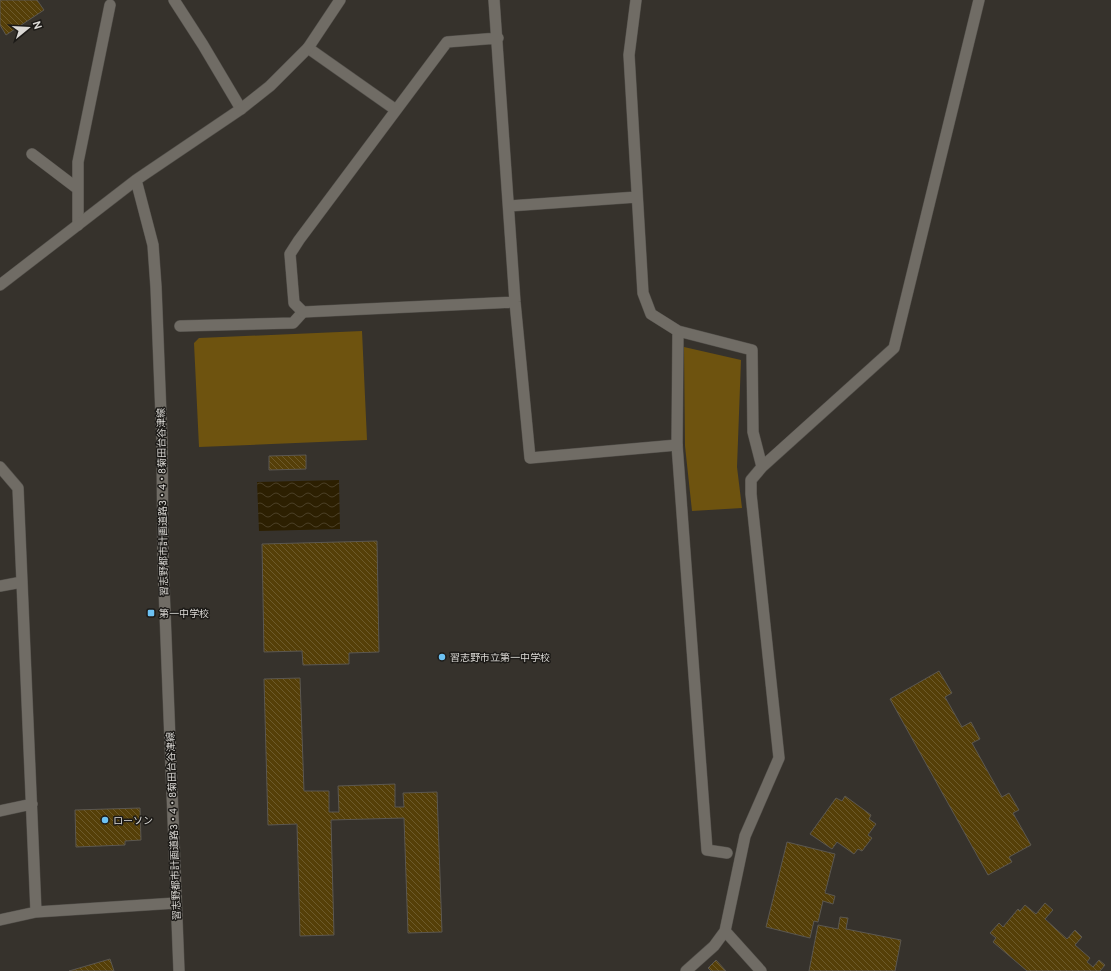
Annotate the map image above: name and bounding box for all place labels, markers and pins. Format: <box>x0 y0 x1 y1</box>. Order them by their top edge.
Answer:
marker: 第一中学校 <box>146 608 156 618</box>
place label: 第一中学校 <box>159 608 209 621</box>
marker: 習志野市立第一中学校 <box>437 652 447 662</box>
place label: 習志野市立第一中学校 <box>450 652 550 665</box>
marker: ローソン <box>100 815 110 825</box>
place label: ローソン <box>113 815 153 828</box>

